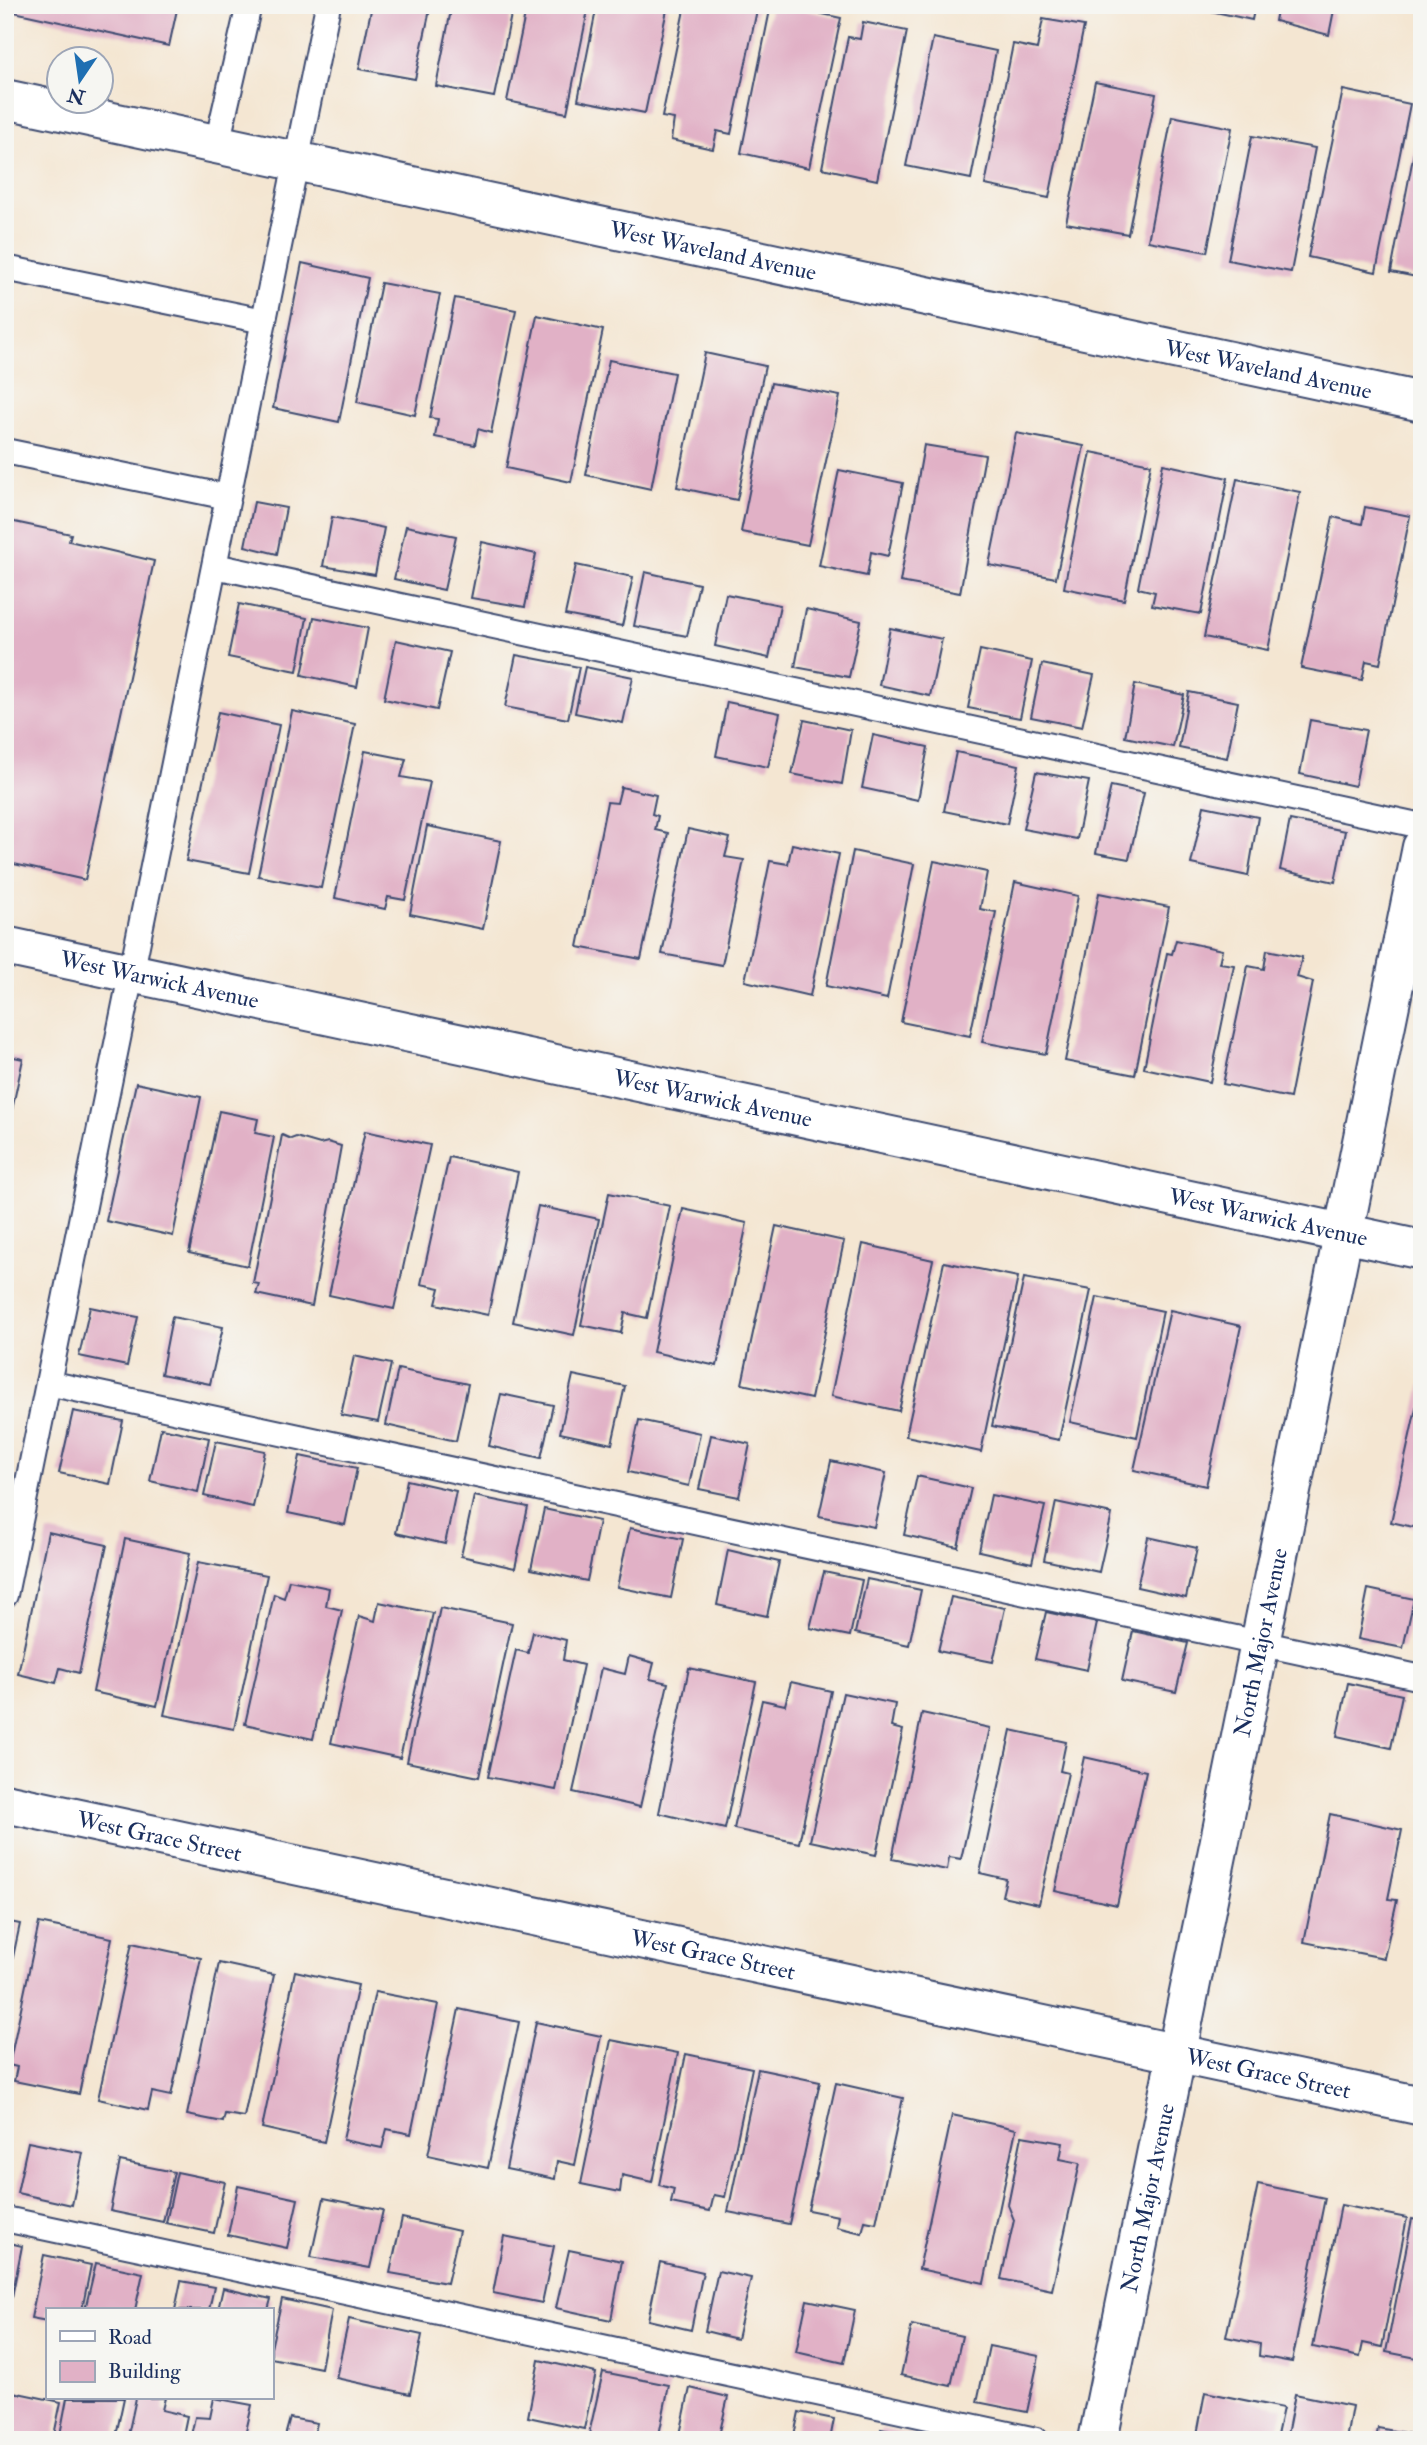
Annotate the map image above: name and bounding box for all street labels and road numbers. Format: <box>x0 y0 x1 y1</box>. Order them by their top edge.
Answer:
street label: West Waveland Avenue <box>606 214 820 287</box>
street label: West Waveland Avenue <box>1161 333 1375 405</box>
street label: West Warwick Avenue <box>56 944 262 1015</box>
street label: West Warwick Avenue <box>610 1062 815 1133</box>
street label: West Warwick Avenue <box>1165 1181 1371 1253</box>
street label: North Major Avenue <box>1227 1545 1294 1739</box>
street label: West Grace Street <box>73 1804 245 1868</box>
street label: West Grace Street <box>627 1922 798 1986</box>
street label: West Grace Street <box>1182 2041 1354 2105</box>
street label: North Major Avenue <box>1114 2101 1181 2295</box>

